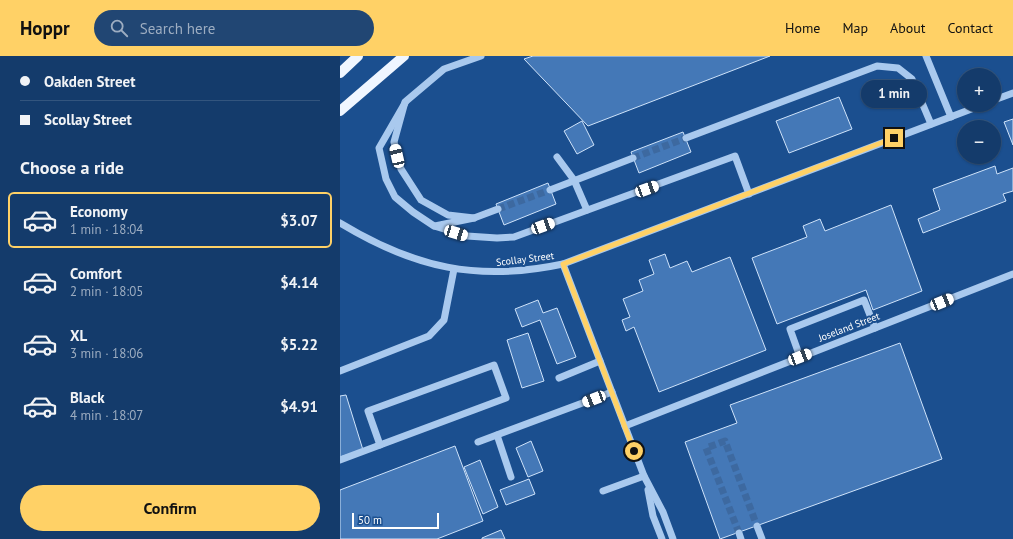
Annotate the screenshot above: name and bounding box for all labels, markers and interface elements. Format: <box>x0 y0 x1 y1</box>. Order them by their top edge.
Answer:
search box <box>94 10 374 46</box>
text: Hoppr <box>20 16 70 40</box>
icon: search <box>108 17 130 39</box>
text: Search here <box>140 19 215 38</box>
text: Home <box>785 19 820 37</box>
text: Map <box>842 19 868 37</box>
text: About <box>890 19 926 37</box>
text: Contact <box>948 19 993 37</box>
map controls <box>957 68 1001 164</box>
button: + <box>957 68 1001 112</box>
text: Oakden Street <box>44 72 135 91</box>
callout: 1 min <box>861 80 927 108</box>
text: 1 min <box>878 85 910 102</box>
text: Scollay Street <box>44 110 132 129</box>
button: − <box>957 120 1001 164</box>
route end <box>885 129 903 147</box>
car <box>388 143 406 169</box>
text: Choose a ride <box>20 156 124 179</box>
car <box>634 179 660 199</box>
icon: car <box>22 202 58 238</box>
text: Economy <box>70 202 128 221</box>
text: $3.07 <box>280 211 318 230</box>
car <box>530 216 556 236</box>
text: 1 min · 18:04 <box>70 221 143 238</box>
car <box>443 224 469 242</box>
street label: Scollay Street <box>495 249 555 269</box>
icon: car <box>22 264 58 300</box>
text: Comfort <box>70 264 122 283</box>
text: $4.14 <box>280 273 318 292</box>
text: 2 min · 18:05 <box>70 283 143 300</box>
car <box>929 292 955 312</box>
street label: Joseland Street <box>816 309 882 345</box>
icon: car <box>22 326 58 362</box>
text: XL <box>70 326 87 345</box>
text: $5.22 <box>280 335 318 354</box>
text: 3 min · 18:06 <box>70 345 143 362</box>
car <box>787 347 813 367</box>
icon: car <box>22 388 58 424</box>
text: Black <box>70 388 105 407</box>
car <box>581 389 607 409</box>
text: $4.91 <box>280 397 318 416</box>
text: 4 min · 18:07 <box>70 407 143 424</box>
route start <box>625 442 643 460</box>
button: Confirm <box>20 485 320 531</box>
scale bar <box>352 511 439 530</box>
text: 50 m <box>358 513 382 527</box>

